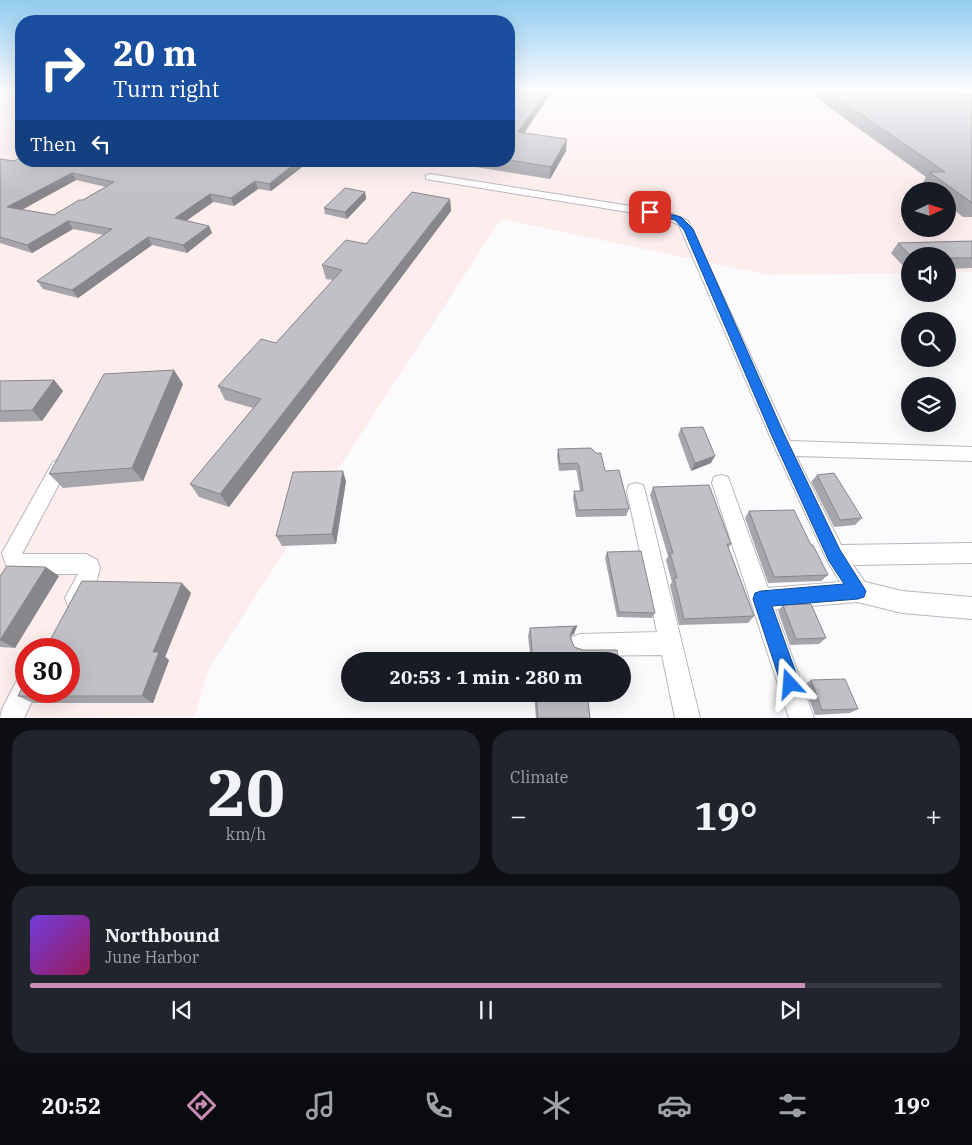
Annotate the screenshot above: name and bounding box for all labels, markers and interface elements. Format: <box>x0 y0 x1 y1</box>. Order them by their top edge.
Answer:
text: 20 m <box>113 30 197 76</box>
icon: right <box>30 35 95 100</box>
text: Turn right <box>113 74 220 103</box>
icon: left <box>87 130 115 158</box>
text: Then <box>30 132 77 156</box>
north arrow <box>901 182 956 238</box>
map controls <box>901 182 956 432</box>
pin <box>629 191 671 233</box>
icon: arrive <box>636 198 664 226</box>
button: sound <box>901 247 956 302</box>
button: search <box>901 312 956 367</box>
button: layers <box>901 377 956 432</box>
speed limit sign: 30 <box>15 638 80 703</box>
position arrow <box>763 657 815 709</box>
text: 20:53 · 1 min · 280 m <box>390 665 582 689</box>
text: 20 <box>207 749 285 834</box>
text: Climate <box>510 767 568 787</box>
text: 19° <box>694 791 758 840</box>
text: − <box>510 797 527 834</box>
text: + <box>925 797 942 834</box>
text: km/h <box>226 824 266 844</box>
text: Northbound <box>105 923 220 947</box>
text: June Harbor <box>105 947 199 967</box>
icon: previous <box>168 996 196 1024</box>
icon: pause <box>472 996 500 1024</box>
icon: next <box>776 996 804 1024</box>
icon: directions <box>184 1088 219 1123</box>
icon: music <box>303 1088 338 1123</box>
icon: phone <box>421 1088 456 1123</box>
icon: climate <box>539 1088 574 1123</box>
icon: car <box>657 1088 692 1123</box>
icon: filters <box>775 1088 810 1123</box>
text: 20:52 <box>42 1091 101 1120</box>
text: 19° <box>894 1091 930 1120</box>

